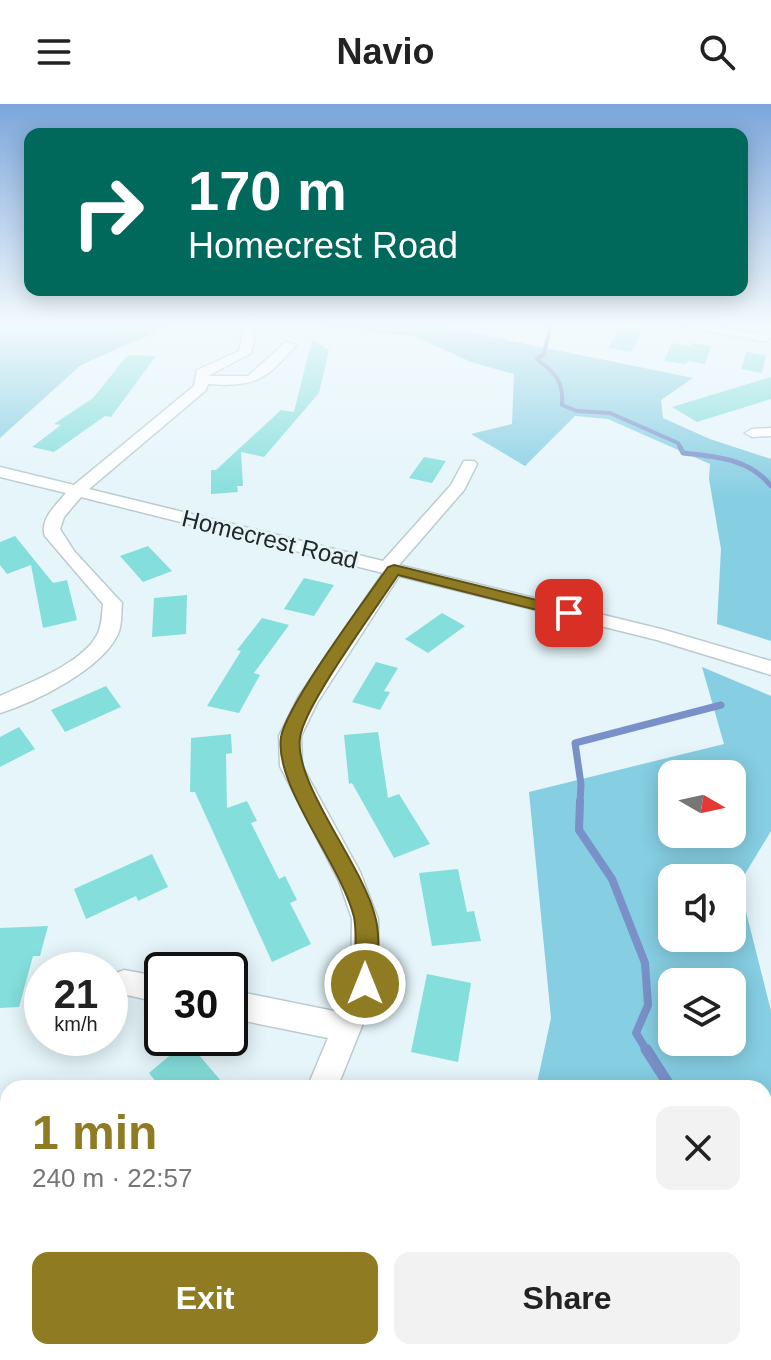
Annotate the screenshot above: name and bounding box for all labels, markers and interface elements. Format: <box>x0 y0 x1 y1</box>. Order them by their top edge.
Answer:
icon: menu <box>32 30 76 74</box>
icon: search <box>695 30 739 74</box>
text: Navio <box>336 31 435 72</box>
text: 170 m <box>188 159 347 222</box>
icon: right <box>56 160 160 264</box>
text: Homecrest Road <box>188 225 458 266</box>
street label: Homecrest Road <box>179 504 361 574</box>
pin <box>535 579 603 647</box>
icon: arrive <box>547 591 591 635</box>
north arrow <box>658 760 746 848</box>
map controls <box>658 760 746 1056</box>
button: sound <box>658 864 746 952</box>
position arrow <box>323 942 407 1026</box>
speed limit sign: 30 <box>144 952 248 1056</box>
button: layers <box>658 968 746 1056</box>
text: 21 <box>54 972 98 1016</box>
text: km/h <box>54 1013 98 1035</box>
text: 1 min <box>32 1106 157 1159</box>
button: close <box>656 1106 740 1190</box>
text: 240 m · 22:57 <box>32 1163 192 1193</box>
button: Exit <box>32 1252 378 1344</box>
button: Share <box>394 1252 740 1344</box>

